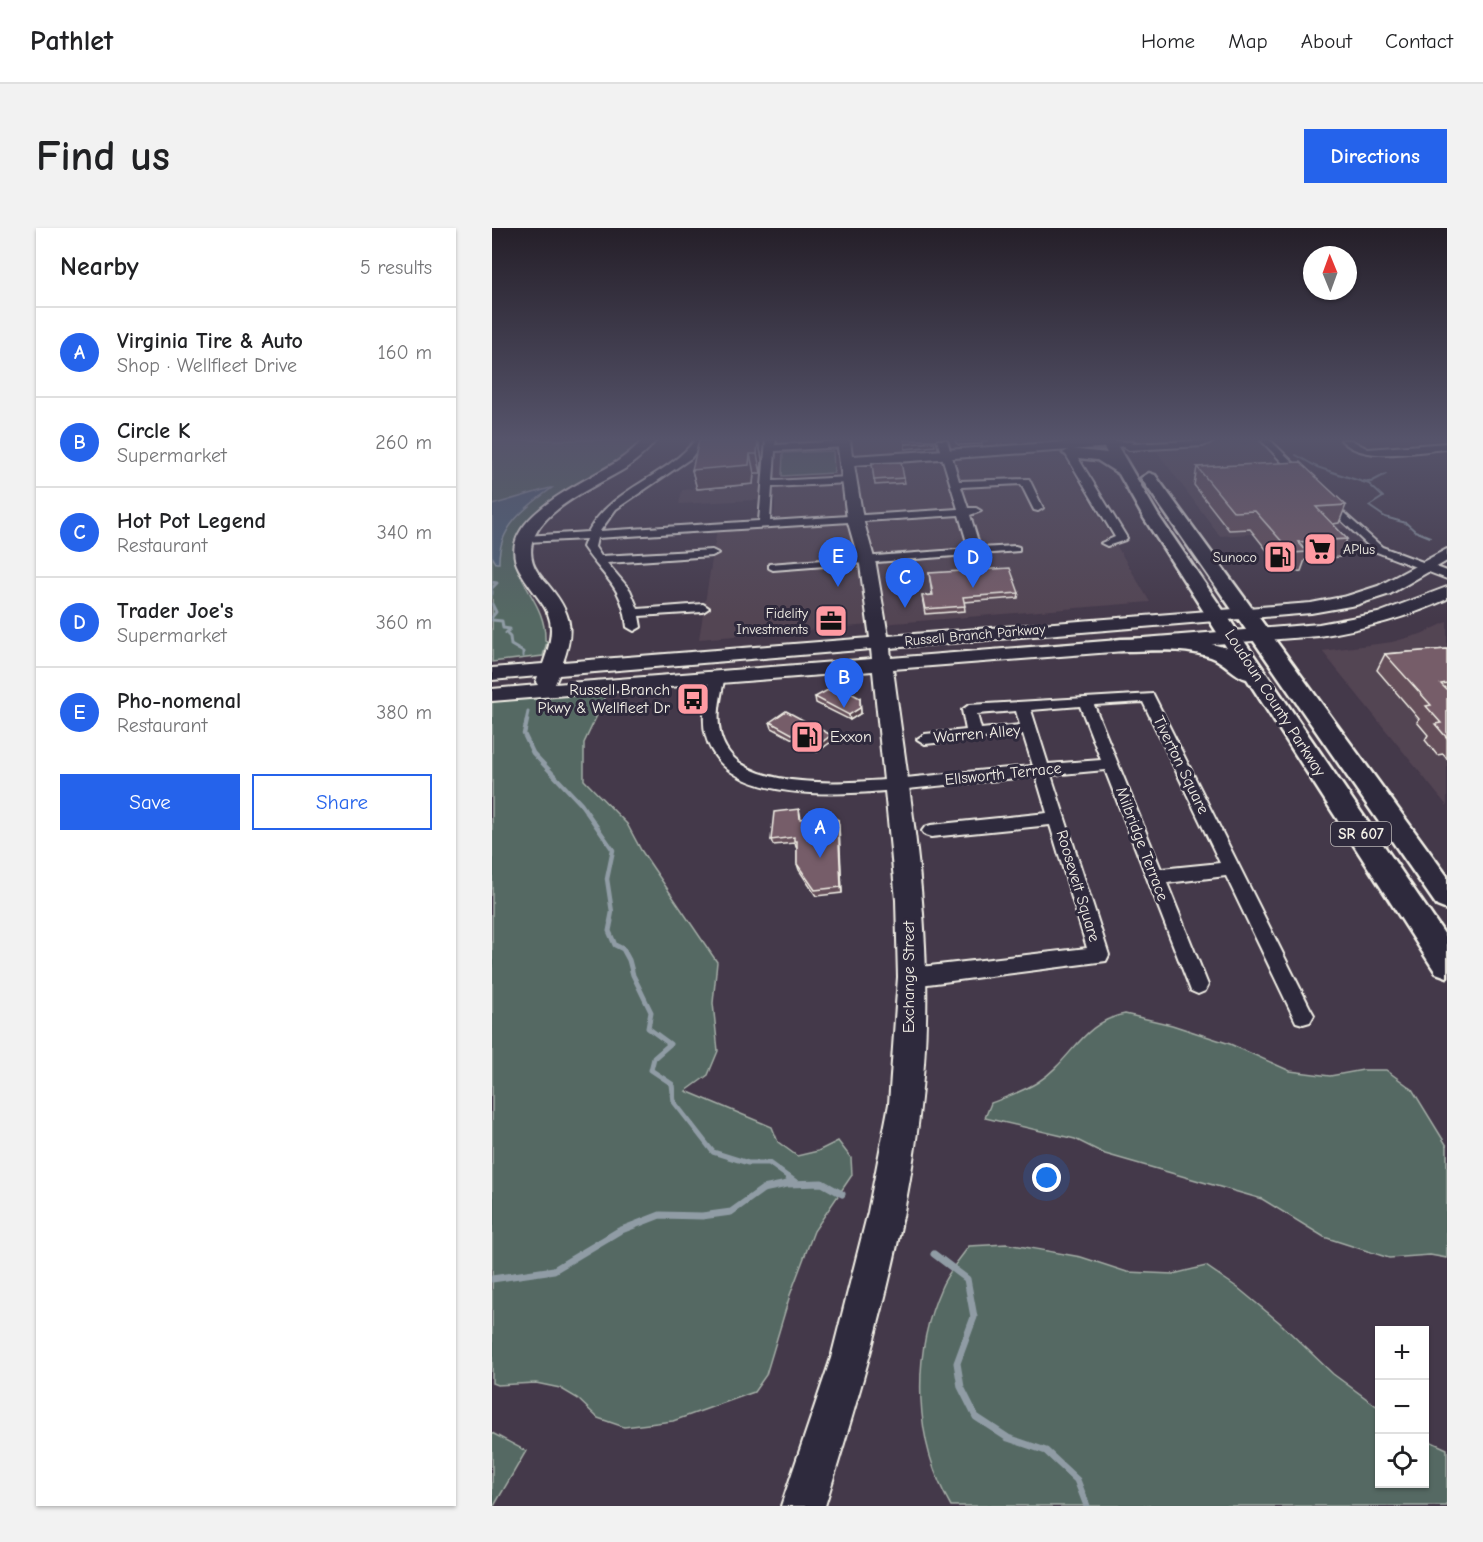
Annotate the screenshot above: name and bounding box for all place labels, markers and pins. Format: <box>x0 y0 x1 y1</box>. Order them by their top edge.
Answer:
supermarket icon: APlus <box>1302 531 1338 567</box>
pin: E <box>818 538 858 587</box>
pin: D <box>954 538 992 588</box>
fuel station icon: Sunoco <box>1262 539 1298 575</box>
place label: APlus <box>1343 541 1375 558</box>
place label: Sunoco <box>1213 549 1257 566</box>
pin: C <box>886 558 924 608</box>
office icon: Fidelity Investments <box>813 603 849 639</box>
place label: Fidelity Investments <box>736 605 809 638</box>
pin: B <box>824 658 864 708</box>
place label: Russell Branch Pkwy & Wellfleet Dr <box>537 681 671 717</box>
bus stop icon: Russell Branch Pkwy & Wellfleet Dr <box>675 681 711 717</box>
fuel station icon: Exxon <box>789 719 825 755</box>
place label: Exxon <box>830 728 872 746</box>
pin: A <box>800 808 840 858</box>

